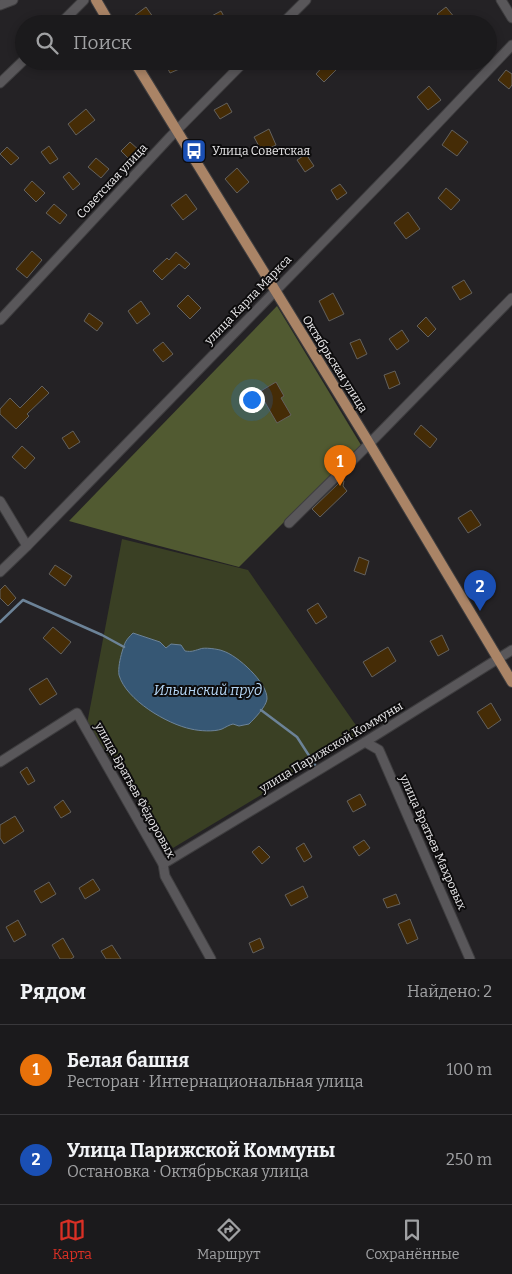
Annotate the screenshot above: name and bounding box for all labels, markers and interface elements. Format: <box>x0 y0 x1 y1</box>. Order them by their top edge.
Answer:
search box <box>15 15 497 70</box>
icon: search <box>33 29 61 57</box>
text: Поиск <box>73 31 132 54</box>
bus stop icon: Улица Советская <box>181 138 207 164</box>
street label: Советская улица <box>74 140 151 221</box>
place label: Улица Советская <box>212 144 311 158</box>
street label: улица Карла Маркса <box>201 252 295 348</box>
street label: Октябрьская улица <box>299 313 371 416</box>
your location <box>239 387 265 413</box>
pin: 1 <box>324 445 356 486</box>
pin: 2 <box>464 570 496 611</box>
water label: Ильинский пруд <box>154 682 262 699</box>
street label: улица Парижской Коммуны <box>256 698 406 796</box>
street label: улица Братьев Фёдоровых <box>91 719 178 861</box>
street label: улица Братьев Махровых <box>396 771 469 912</box>
text: Рядом <box>20 979 86 1005</box>
text: Найдено: 2 <box>407 982 492 1001</box>
text: Белая башня <box>67 1049 189 1072</box>
text: 1 <box>33 1060 39 1079</box>
text: 100 m <box>447 1060 492 1079</box>
text: Ресторан · Интернациональная улица <box>67 1072 364 1091</box>
text: Улица Парижской Коммуны <box>67 1139 335 1162</box>
text: 2 <box>31 1150 41 1169</box>
text: 250 m <box>446 1150 492 1169</box>
text: Остановка · Октябрьская улица <box>67 1162 309 1181</box>
tab: Карта <box>53 1216 92 1263</box>
tab: Маршрут <box>197 1216 260 1263</box>
tab: Сохранённые <box>365 1216 459 1263</box>

